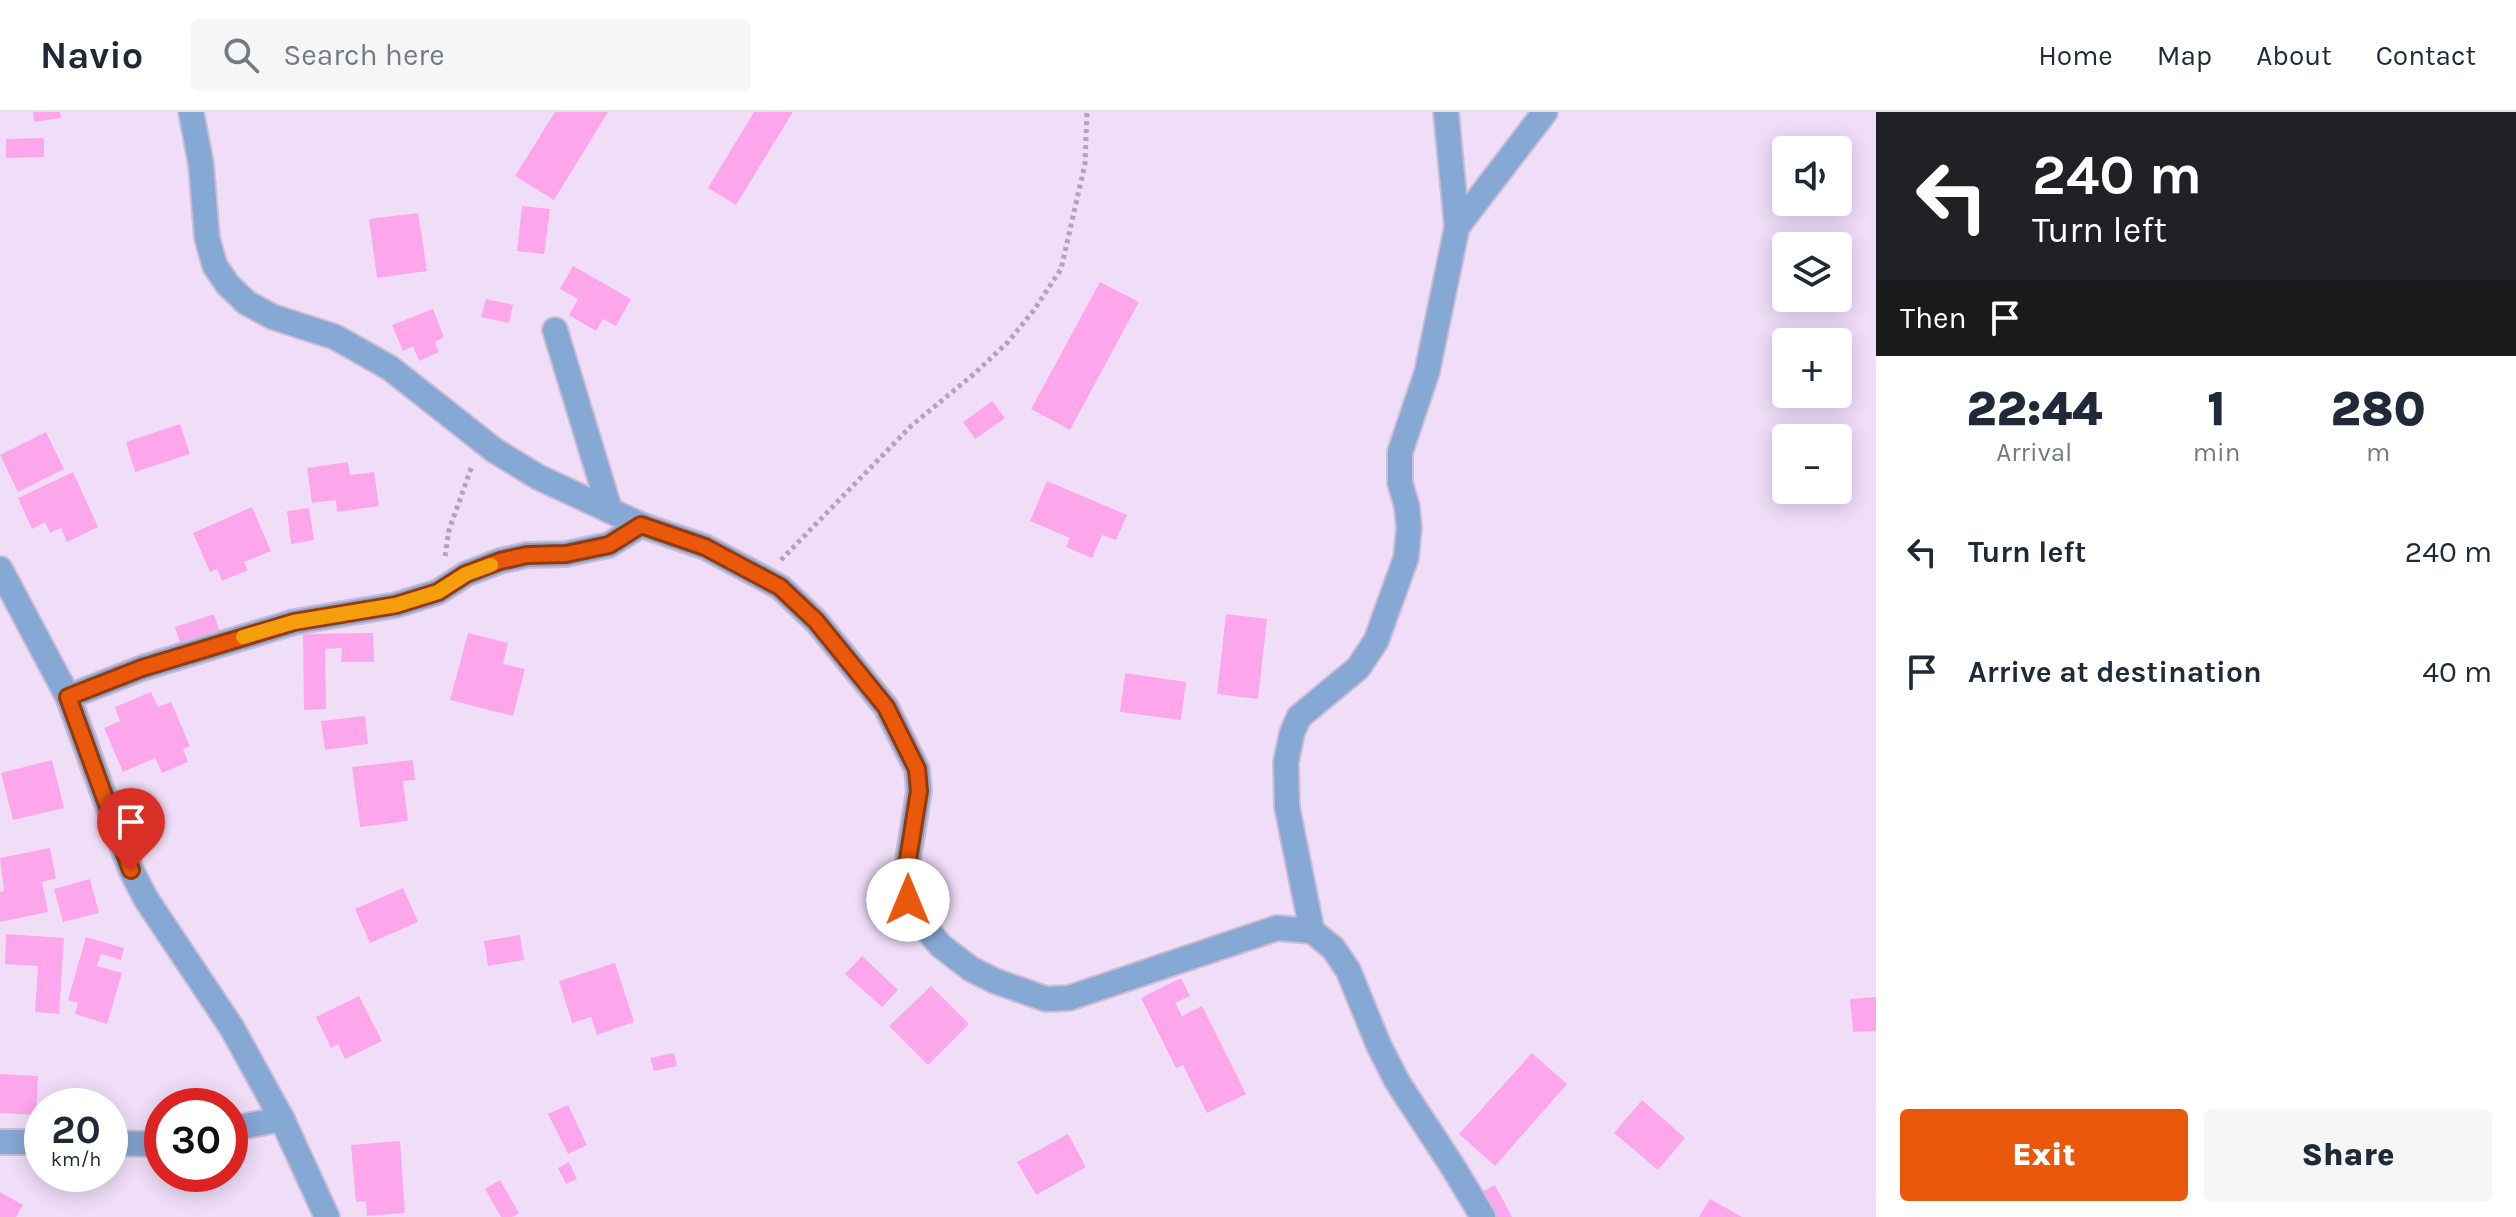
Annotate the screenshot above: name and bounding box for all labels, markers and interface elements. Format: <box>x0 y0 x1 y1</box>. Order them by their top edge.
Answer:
search box <box>191 19 751 91</box>
text: Navio <box>40 33 143 78</box>
icon: search <box>219 33 263 77</box>
text: Search here <box>283 37 445 73</box>
text: Home <box>2038 39 2113 72</box>
text: Map <box>2157 39 2212 72</box>
text: About <box>2256 39 2332 72</box>
text: Contact <box>2376 39 2476 72</box>
map controls <box>1772 136 1852 504</box>
button: sound <box>1772 136 1852 216</box>
text: 240 m <box>2032 142 2202 207</box>
icon: left <box>1900 144 2004 248</box>
text: Turn left <box>2032 209 2167 251</box>
button: layers <box>1772 232 1852 312</box>
icon: arrive <box>1983 296 2027 340</box>
text: Then <box>1900 300 1967 336</box>
button: + <box>1772 328 1852 408</box>
text: 22:44 <box>1966 381 2103 437</box>
text: 1 <box>2207 381 2226 437</box>
text: 280 <box>2331 381 2426 437</box>
button: − <box>1772 424 1852 504</box>
text: Arrival <box>1996 437 2072 468</box>
text: min <box>2193 437 2240 468</box>
text: m <box>2366 437 2390 468</box>
icon: left <box>1900 530 1944 574</box>
text: Turn left <box>1968 534 2086 570</box>
text: 240 m <box>2405 534 2492 570</box>
icon: arrive <box>1900 650 1944 694</box>
text: Arrive at destination <box>1968 654 2262 690</box>
text: 40 m <box>2422 654 2492 690</box>
pin <box>97 788 165 870</box>
icon: arrive <box>109 800 153 844</box>
position arrow <box>866 858 950 942</box>
speed limit sign: 30 <box>144 1088 248 1192</box>
text: 20 <box>51 1106 101 1153</box>
button: Exit <box>1900 1109 2188 1201</box>
button: Share <box>2204 1109 2492 1201</box>
text: km/h <box>51 1148 101 1171</box>

